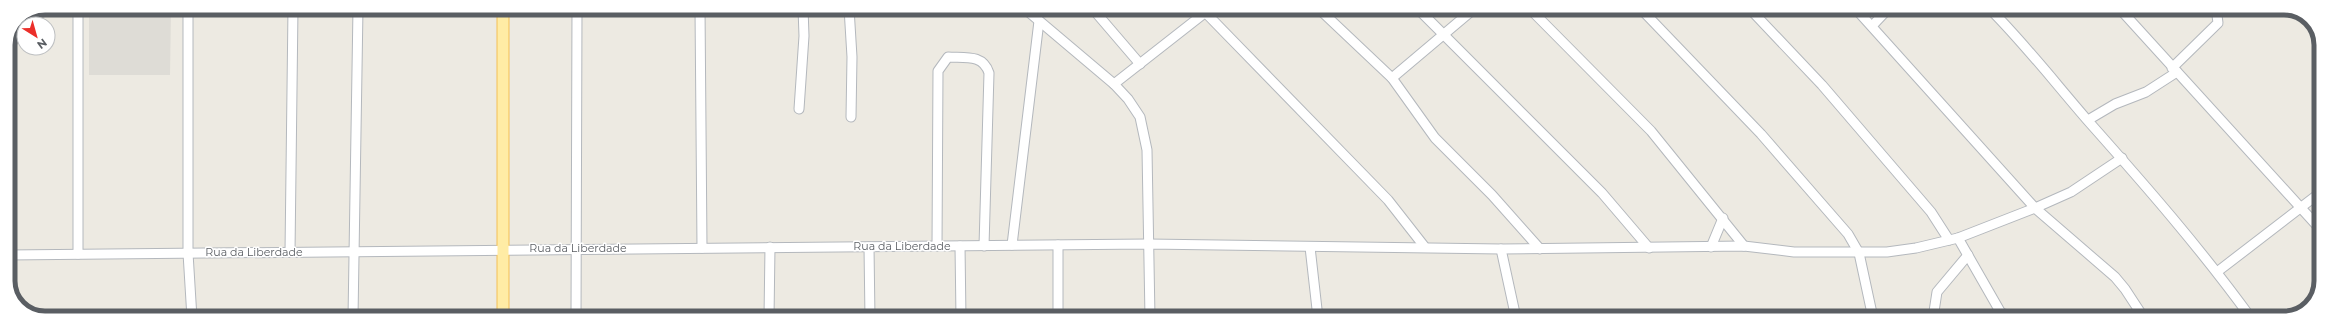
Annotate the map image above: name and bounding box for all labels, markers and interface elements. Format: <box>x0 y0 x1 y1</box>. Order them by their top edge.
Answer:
north arrow <box>16 16 56 56</box>
text: N <box>34 36 50 52</box>
street label: Rua da Liberdade <box>853 239 951 253</box>
street label: Rua da Liberdade <box>529 241 627 255</box>
street label: Rua da Liberdade <box>205 245 303 259</box>

